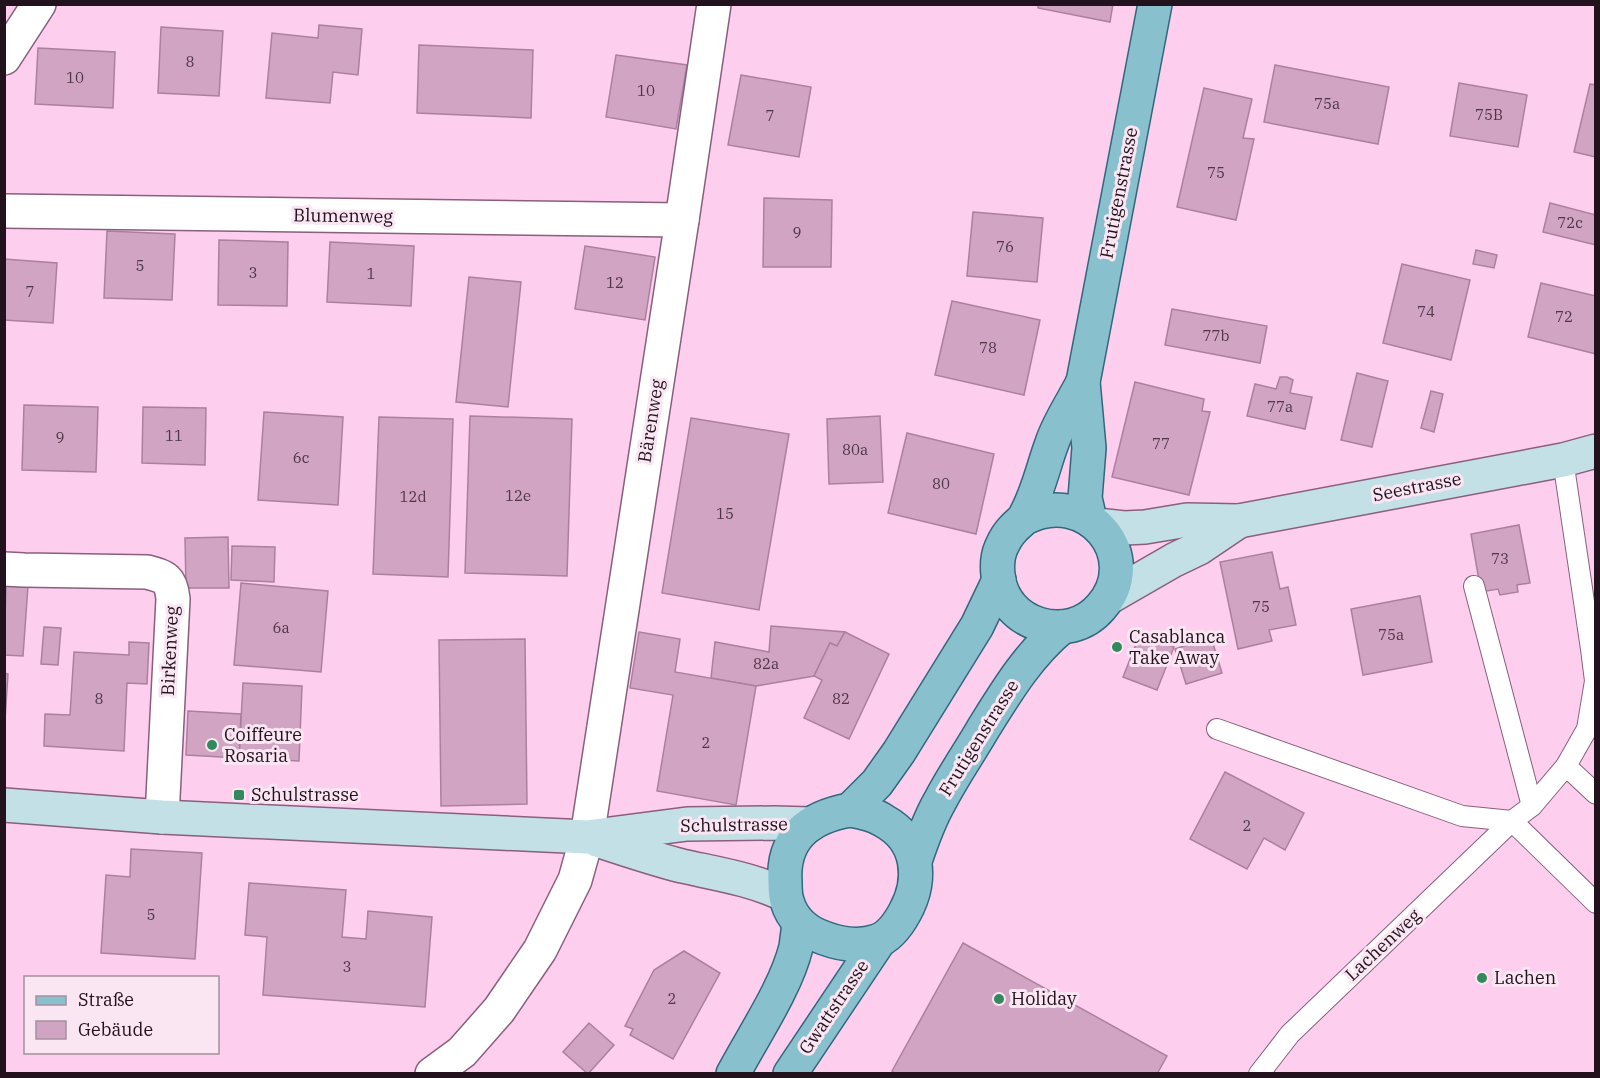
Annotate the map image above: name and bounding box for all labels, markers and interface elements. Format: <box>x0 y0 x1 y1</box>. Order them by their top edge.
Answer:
house number: 8 <box>185 52 195 71</box>
house number: 10 <box>66 68 84 87</box>
house number: 10 <box>637 81 655 100</box>
house number: 75a <box>1314 94 1340 113</box>
house number: 75B <box>1475 105 1503 124</box>
house number: 7 <box>765 106 775 125</box>
street label: Frutigenstrasse <box>1095 125 1142 260</box>
house number: 75 <box>1207 163 1225 182</box>
street label: Blumenweg <box>293 203 393 228</box>
house number: 72c <box>1557 213 1583 232</box>
house number: 9 <box>792 223 802 242</box>
house number: 76 <box>996 237 1014 256</box>
house number: 5 <box>135 256 145 275</box>
house number: 3 <box>248 263 258 282</box>
house number: 1 <box>366 264 376 283</box>
house number: 12 <box>606 273 624 292</box>
house number: 7 <box>25 282 35 301</box>
house number: 74 <box>1417 302 1435 321</box>
house number: 72 <box>1555 307 1573 326</box>
house number: 77b <box>1203 326 1230 345</box>
house number: 78 <box>979 338 997 357</box>
street label: Bärenweg <box>633 377 668 464</box>
house number: 77a <box>1267 397 1293 416</box>
house number: 11 <box>165 426 183 445</box>
house number: 9 <box>55 428 65 447</box>
house number: 77 <box>1152 434 1170 453</box>
house number: 80a <box>842 440 868 459</box>
house number: 6c <box>293 448 310 467</box>
street label: Seestrasse <box>1371 467 1463 506</box>
house number: 80 <box>932 474 950 493</box>
house number: 12e <box>505 486 531 505</box>
house number: 12d <box>399 487 427 506</box>
house number: 15 <box>716 504 734 523</box>
house number: 73 <box>1491 549 1509 568</box>
house number: 75 <box>1252 597 1270 616</box>
street label: Birkenweg <box>156 605 183 697</box>
house number: 6a <box>272 618 290 637</box>
place label: Casablanca Take Away <box>1129 625 1225 669</box>
house number: 75a <box>1378 625 1404 644</box>
marker: Casablanca Take Away <box>1110 640 1124 654</box>
house number: 82a <box>753 654 779 673</box>
street label: Frutigenstrasse <box>934 675 1024 800</box>
house number: 8 <box>94 689 104 708</box>
house number: 82 <box>832 689 850 708</box>
place label: Coiffeure Rosaria <box>224 723 302 767</box>
house number: 2 <box>701 733 711 752</box>
marker: Coiffeure Rosaria <box>205 738 219 752</box>
place label: Schulstrasse <box>251 783 359 806</box>
marker: Schulstrasse <box>232 788 246 802</box>
street label: Schulstrasse <box>680 812 788 837</box>
house number: 2 <box>1242 816 1252 835</box>
street label: Lachenweg <box>1340 904 1426 986</box>
house number: 5 <box>146 905 156 924</box>
street label: Gwattstrasse <box>794 955 874 1058</box>
house number: 3 <box>342 957 352 976</box>
place label: Lachen <box>1494 966 1556 989</box>
marker: Lachen <box>1475 971 1489 985</box>
legend <box>24 976 219 1054</box>
place label: Holiday <box>1011 987 1077 1010</box>
text: Straße <box>78 988 134 1011</box>
house number: 2 <box>667 989 677 1008</box>
marker: Holiday <box>992 992 1006 1006</box>
text: Gebäude <box>78 1018 153 1041</box>

